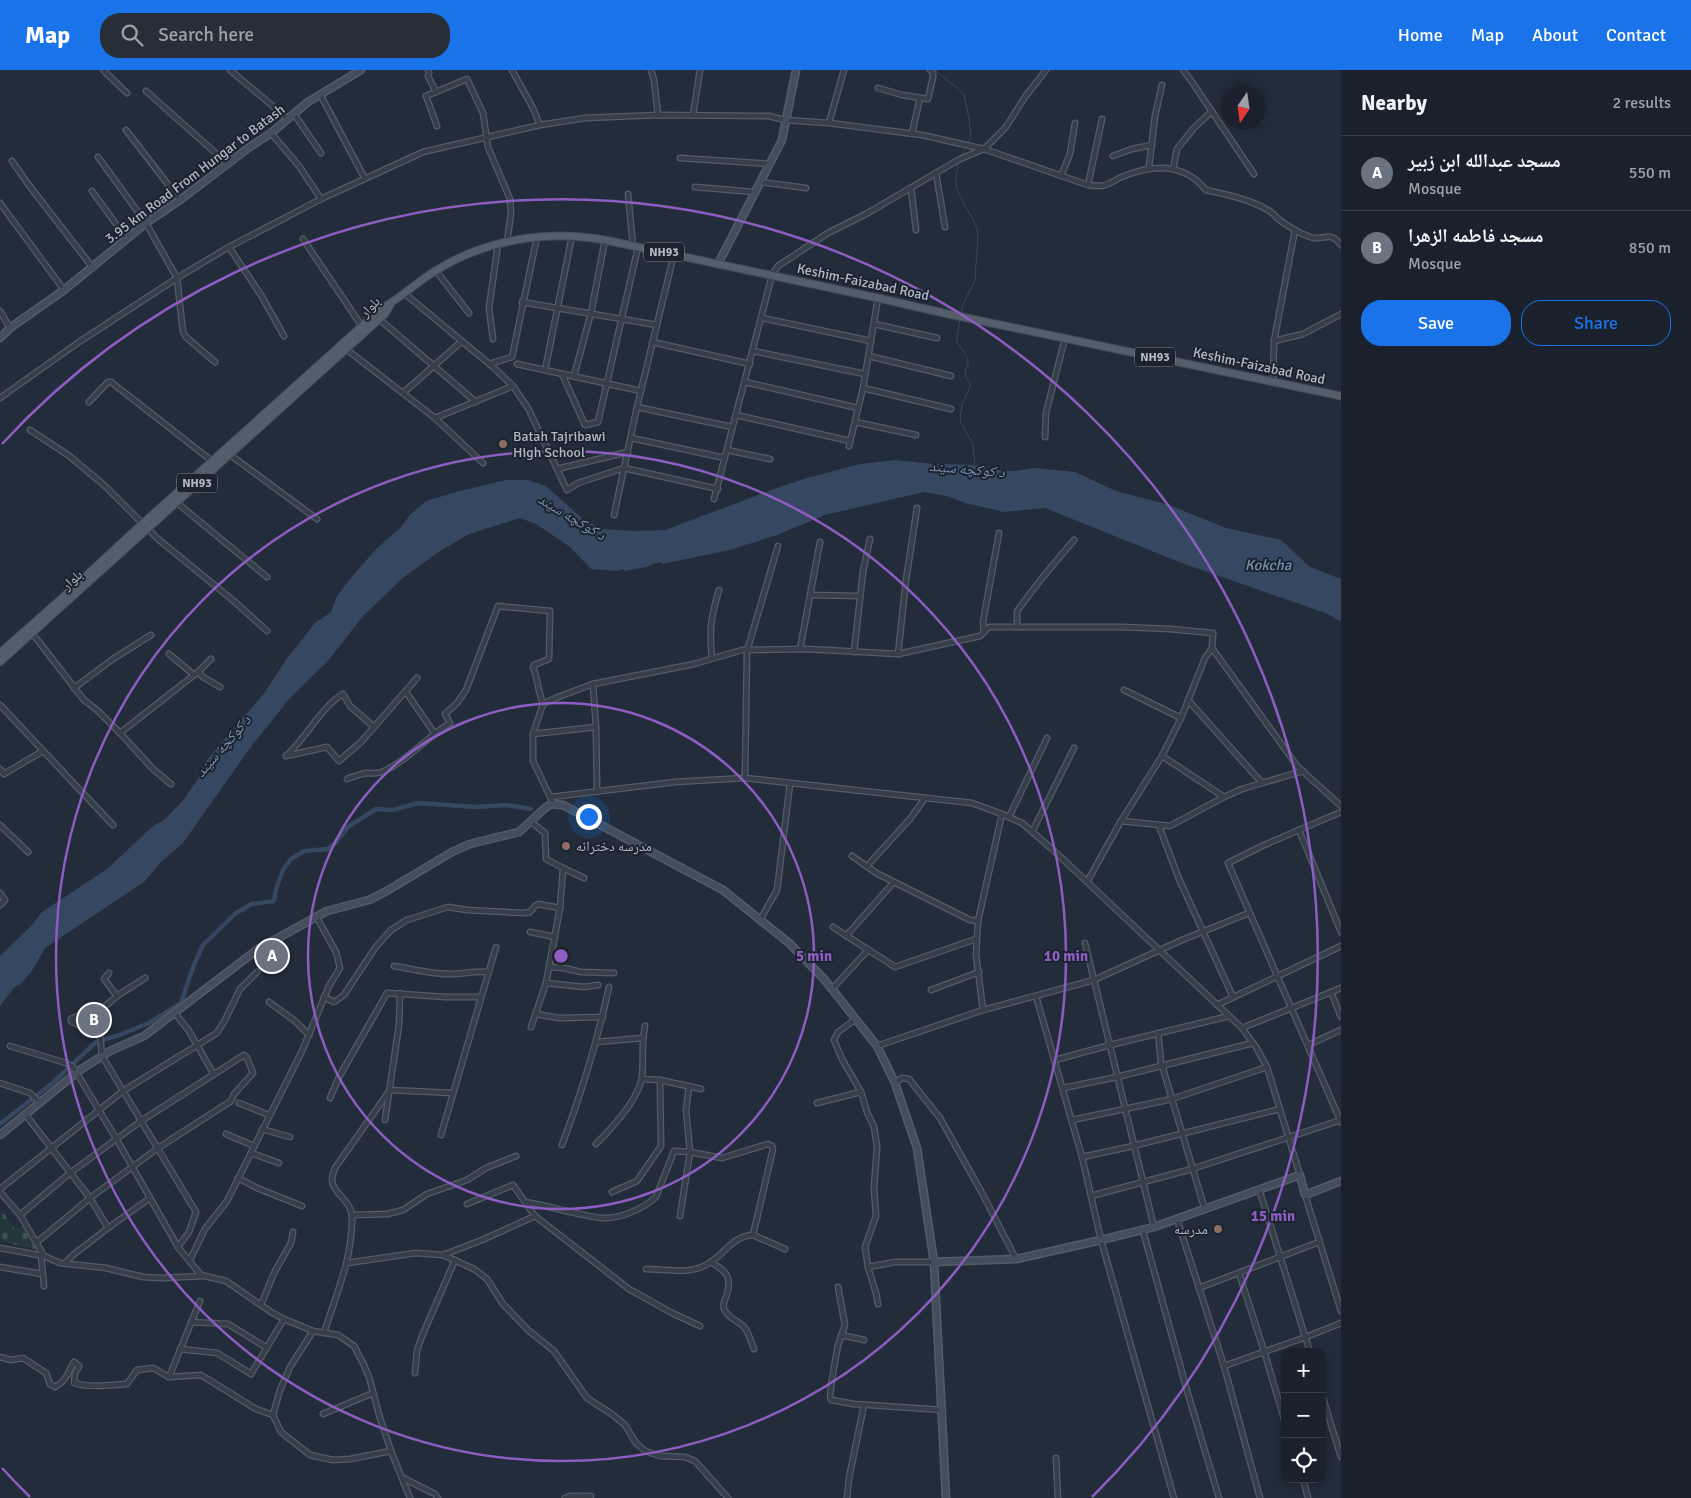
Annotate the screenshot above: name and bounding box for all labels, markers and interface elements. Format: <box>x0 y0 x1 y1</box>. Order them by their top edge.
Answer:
search box <box>100 13 450 58</box>
text: Map <box>25 20 70 50</box>
icon: search <box>118 21 146 49</box>
text: Search here <box>158 23 254 47</box>
text: Home <box>1398 24 1443 46</box>
text: Map <box>1471 24 1504 46</box>
text: About <box>1532 24 1578 46</box>
text: Contact <box>1606 24 1666 46</box>
north arrow <box>1221 85 1266 130</box>
text: Nearby <box>1361 90 1427 116</box>
text: 2 results <box>1612 93 1671 113</box>
street label: 3.95 km Road From Hungar to Batash <box>102 101 288 247</box>
text: مسجد عبدالله ابن زبیر <box>1408 149 1561 173</box>
text: A <box>1372 163 1382 183</box>
text: 550 m <box>1629 163 1671 183</box>
text: Mosque <box>1408 179 1461 199</box>
text: مسجد فاطمه الزهرا <box>1408 224 1543 248</box>
text: B <box>1372 238 1382 258</box>
text: 850 m <box>1629 238 1671 258</box>
road number: NH93 <box>644 242 684 262</box>
text: Mosque <box>1408 254 1461 274</box>
street label: Keshim-Faizabad Road <box>795 260 931 304</box>
street label: بلوار <box>355 293 384 322</box>
button: Save <box>1361 300 1511 346</box>
button: Share <box>1521 300 1671 346</box>
street label: Keshim-Faizabad Road <box>1191 344 1327 388</box>
road number: NH93 <box>1135 348 1175 366</box>
place label: Batah Tajribawi High School <box>513 428 606 461</box>
marker: Batah Tajribawi High School <box>497 438 509 450</box>
water label: د کوکچه سیند <box>928 457 1006 481</box>
road number: NH93 <box>177 473 217 492</box>
water label: د کوکچه سیند <box>535 490 610 545</box>
water label: Kokcha <box>1245 556 1292 574</box>
street label: بلوار <box>57 566 86 595</box>
water label: د کوکچه سیند <box>191 711 255 781</box>
your location <box>576 804 602 830</box>
place label: مدرسه دخترانه <box>576 838 652 855</box>
marker: مدرسه دخترانه <box>560 840 572 852</box>
pin: A <box>256 937 288 975</box>
centre of rings <box>552 947 570 965</box>
text: 5 min <box>796 947 832 965</box>
text: 10 min <box>1044 947 1088 965</box>
pin: B <box>78 1001 110 1039</box>
text: 15 min <box>1251 1207 1295 1225</box>
place label: مدرسه <box>1174 1221 1208 1238</box>
marker: مدرسه <box>1212 1223 1224 1235</box>
map controls <box>1281 1348 1326 1483</box>
button: + <box>1281 1348 1326 1393</box>
button: − <box>1281 1393 1326 1438</box>
button: locate <box>1281 1438 1326 1483</box>

